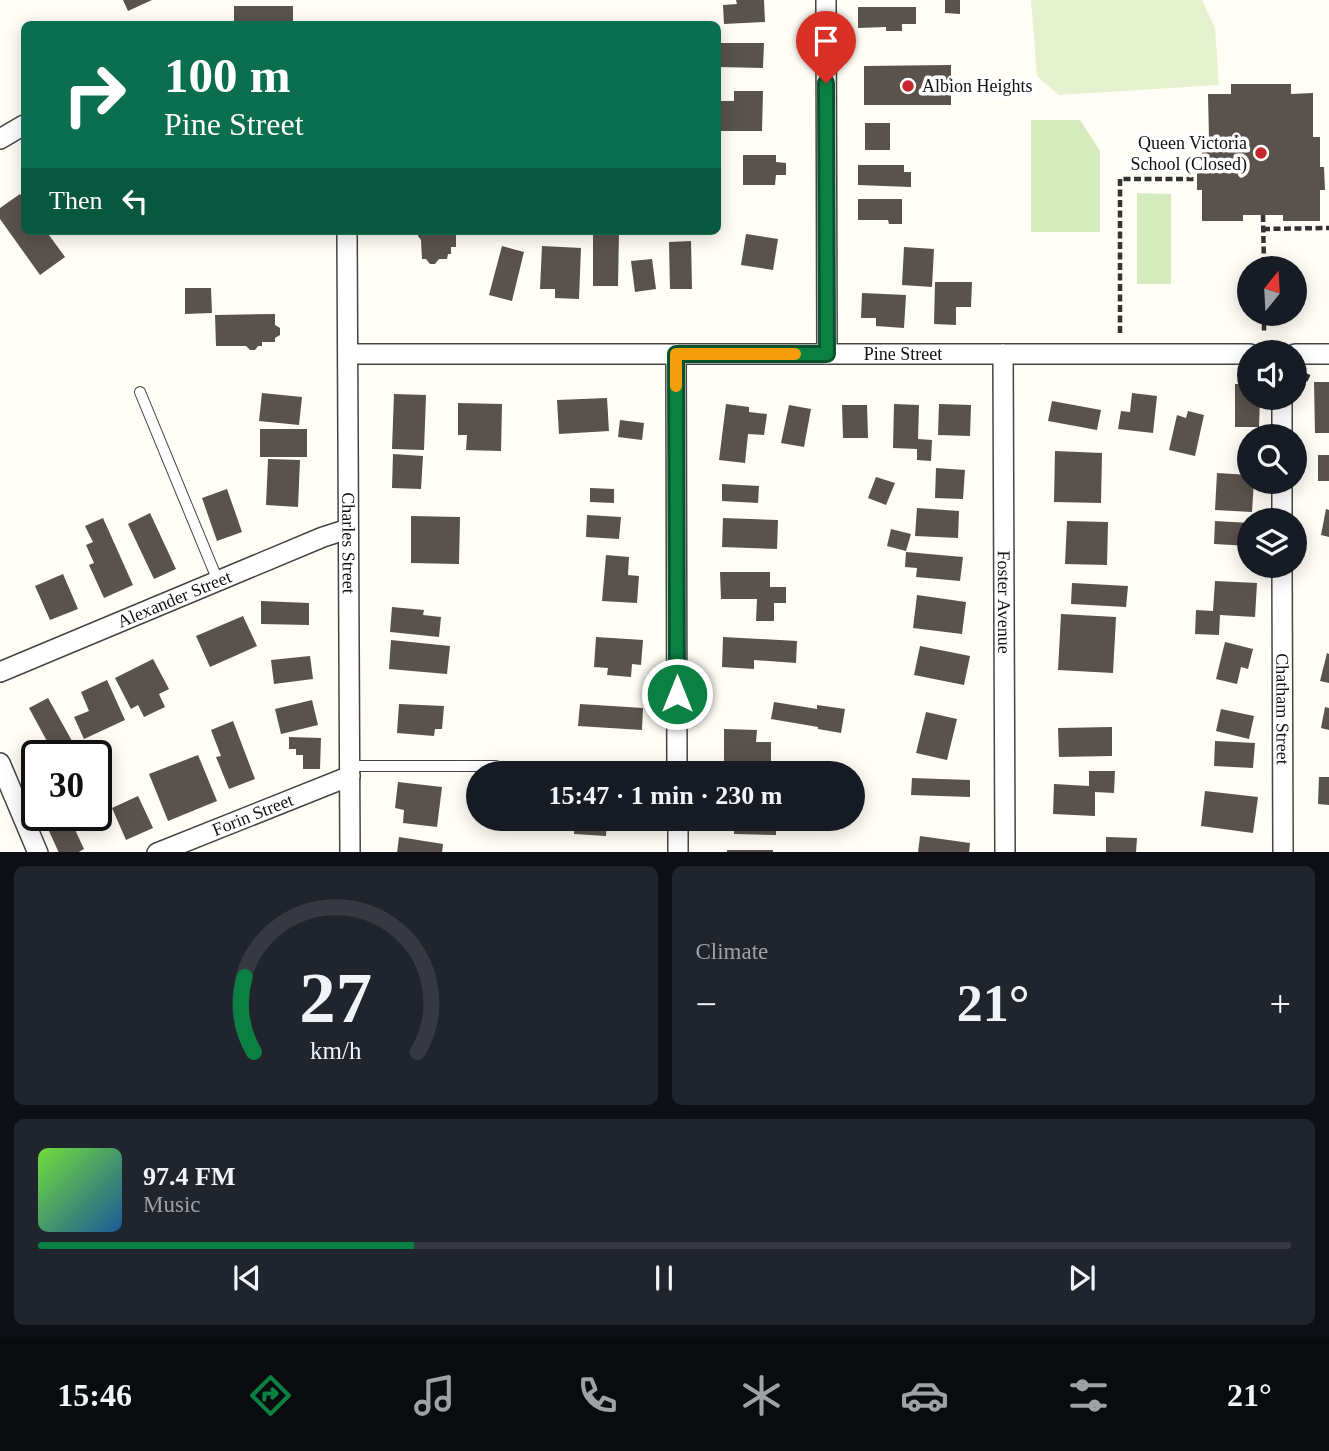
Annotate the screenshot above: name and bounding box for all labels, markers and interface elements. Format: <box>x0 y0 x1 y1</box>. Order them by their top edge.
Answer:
pin <box>796 11 856 83</box>
icon: arrive <box>807 22 845 60</box>
text: 100 m <box>164 48 291 103</box>
icon: right <box>49 49 140 140</box>
place label: Albion Heights <box>922 76 1033 96</box>
marker: Albion Heights <box>900 78 916 94</box>
text: Pine Street <box>164 106 304 142</box>
place label: Queen Victoria School (Closed) <box>1131 133 1247 175</box>
marker: Queen Victoria School (Closed) <box>1253 145 1269 161</box>
icon: left <box>116 182 154 220</box>
text: Then <box>49 186 102 215</box>
north arrow <box>1237 256 1307 326</box>
map controls <box>1237 256 1307 578</box>
button: sound <box>1237 340 1307 410</box>
street label: Pine Street <box>864 344 942 364</box>
button: search <box>1237 424 1307 494</box>
street label: Charles Street <box>338 492 359 594</box>
button: layers <box>1237 508 1307 578</box>
street label: Foster Avenue <box>994 550 1014 654</box>
street label: Alexander Street <box>114 566 234 632</box>
street label: Chatham Street <box>1272 653 1293 765</box>
position arrow <box>640 657 714 731</box>
speed limit sign: 30 <box>21 740 112 831</box>
text: 15:47 · 1 min · 230 m <box>549 781 783 810</box>
street label: Forin Street <box>209 790 296 840</box>
text: Climate <box>696 939 768 964</box>
text: 27 <box>299 957 372 1038</box>
text: 21° <box>957 975 1030 1032</box>
text: − <box>696 983 717 1025</box>
text: + <box>1270 983 1291 1025</box>
text: km/h <box>310 1036 362 1063</box>
text: 97.4 FM <box>143 1162 235 1191</box>
text: Music <box>143 1192 201 1217</box>
icon: previous <box>228 1259 266 1297</box>
icon: pause <box>645 1259 683 1297</box>
icon: next <box>1063 1259 1101 1297</box>
icon: directions <box>246 1371 295 1420</box>
icon: music <box>410 1371 459 1420</box>
icon: phone <box>573 1371 622 1420</box>
icon: climate <box>737 1371 786 1420</box>
icon: car <box>900 1371 949 1420</box>
icon: filters <box>1064 1371 1113 1420</box>
text: 15:46 <box>57 1377 132 1413</box>
text: 21° <box>1227 1377 1272 1413</box>

